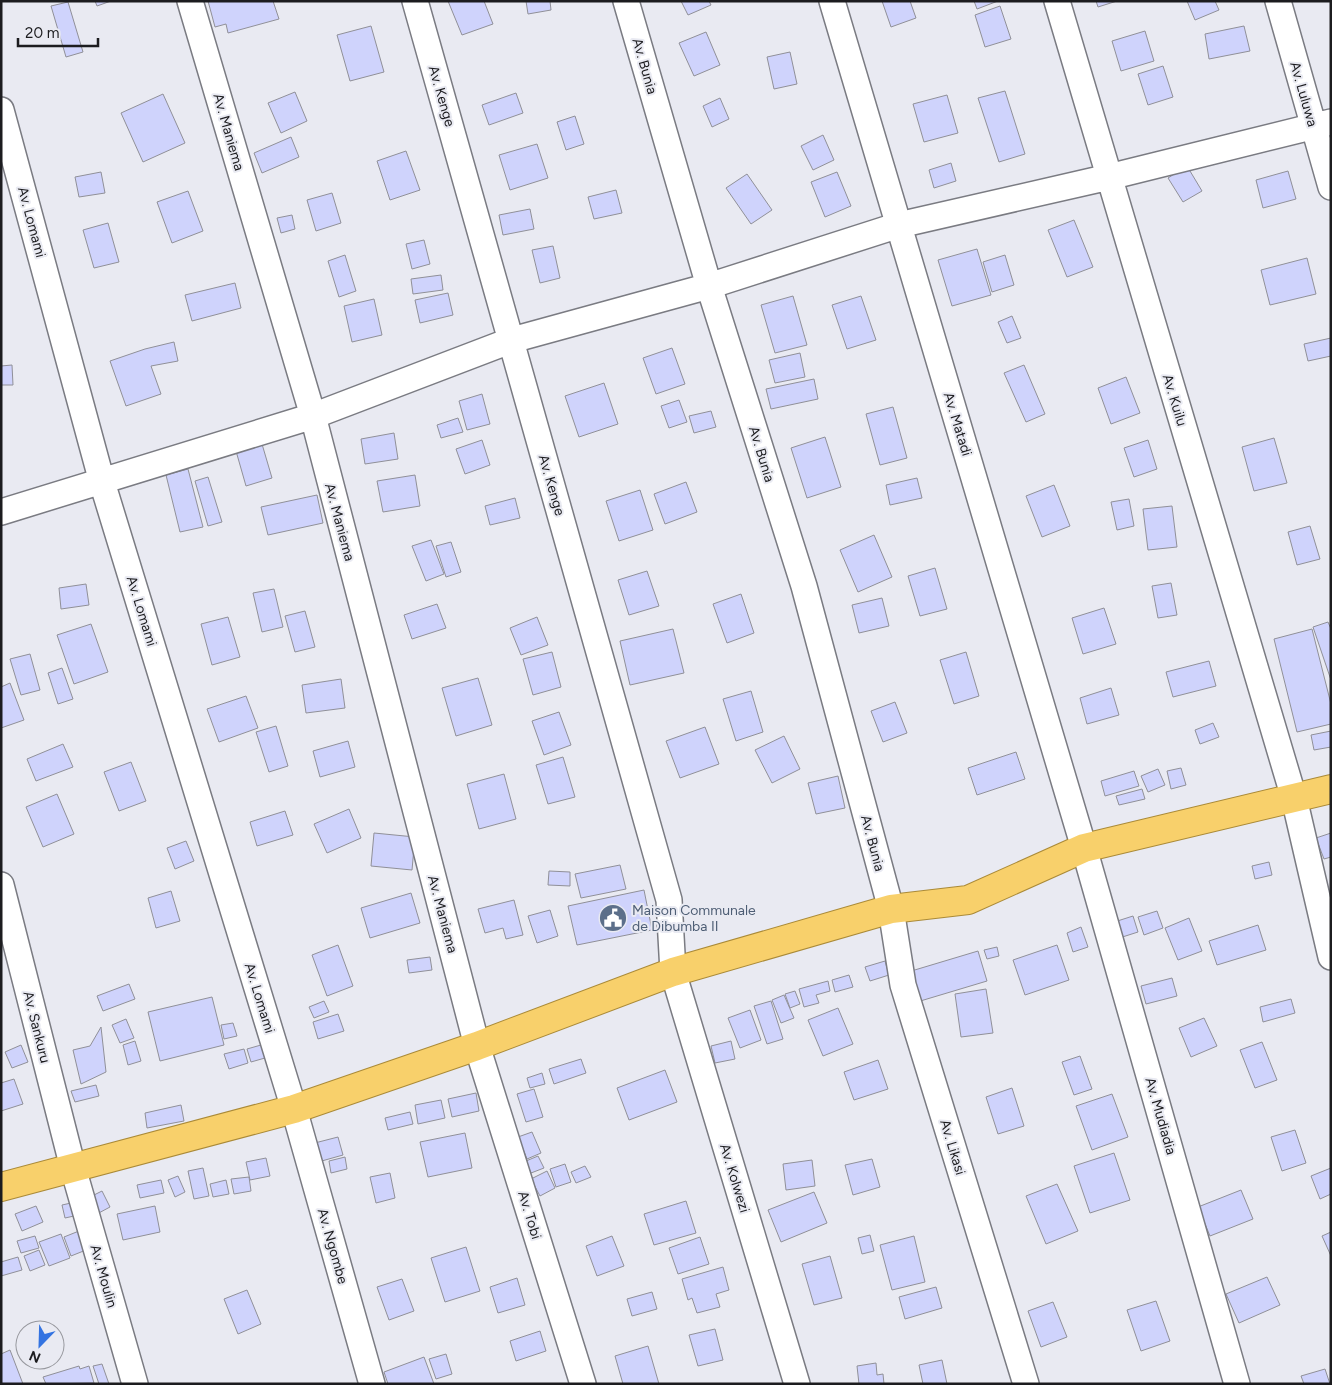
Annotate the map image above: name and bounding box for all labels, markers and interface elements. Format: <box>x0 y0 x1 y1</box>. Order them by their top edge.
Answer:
scale bar <box>18 15 98 47</box>
text: 20 m <box>25 24 59 42</box>
street label: Av. Bunia <box>628 36 661 96</box>
street label: Av. Luluwa <box>1286 60 1321 129</box>
street label: Av. Kenge <box>425 64 458 129</box>
street label: Av. Maniema <box>209 91 248 173</box>
street label: Av. Lomami <box>14 185 49 259</box>
street label: Av. Kuilu <box>1159 372 1190 428</box>
street label: Av. Matadi <box>940 390 975 458</box>
street label: Av. Bunia <box>745 424 778 484</box>
street label: Av. Kenge <box>535 453 568 518</box>
street label: Av. Maniema <box>321 481 358 563</box>
street label: Av. Lomami <box>123 574 160 648</box>
street label: Av. Bunia <box>857 813 888 873</box>
street label: Av. Maniema <box>424 873 461 955</box>
place label: Maison Communale de Dibumba II <box>632 902 756 935</box>
public building icon: Maison Communale de Dibumba II <box>598 903 628 933</box>
street label: Av. Lomami <box>241 961 278 1035</box>
street label: Av. Sankuru <box>19 989 54 1065</box>
street label: Av. Mudiadia <box>1141 1075 1180 1157</box>
street label: Av. Likasi <box>936 1117 969 1177</box>
street label: Av. Kolwezi <box>716 1142 753 1215</box>
street label: Av. Tobi <box>514 1189 545 1241</box>
street label: Av. Ngombe <box>314 1206 352 1286</box>
street label: Av. Moulin <box>86 1243 121 1310</box>
north arrow <box>15 1320 65 1370</box>
text: N <box>27 1347 43 1366</box>

